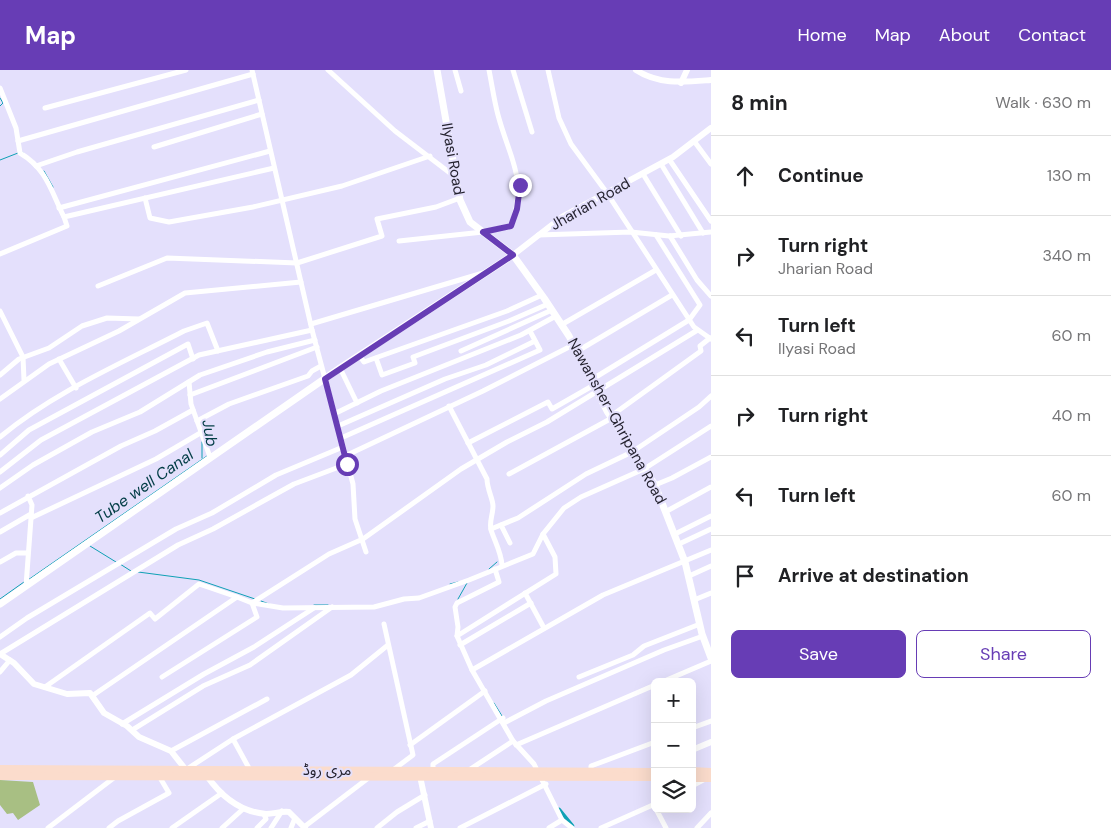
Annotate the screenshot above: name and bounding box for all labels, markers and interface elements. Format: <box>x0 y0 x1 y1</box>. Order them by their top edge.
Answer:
text: Map <box>25 20 76 51</box>
text: Home <box>797 23 847 47</box>
text: Map <box>875 23 911 47</box>
text: About <box>939 23 990 47</box>
text: Contact <box>1018 23 1086 47</box>
text: 8 min <box>731 89 788 117</box>
text: Walk · 630 m <box>995 92 1091 113</box>
street label: Ilyasi Road <box>437 121 469 197</box>
icon: ahead <box>731 162 759 190</box>
text: Continue <box>778 163 864 188</box>
text: 130 m <box>1047 165 1091 186</box>
street label: Jharian Road <box>546 173 634 235</box>
route end <box>509 174 532 197</box>
text: Turn right <box>778 233 868 258</box>
icon: right <box>731 242 759 270</box>
text: 340 m <box>1042 245 1091 266</box>
text: Jharian Road <box>778 258 873 279</box>
text: Turn left <box>778 313 856 338</box>
icon: left <box>731 322 759 350</box>
text: 60 m <box>1051 325 1091 346</box>
street label: Nawansher-Ghripana Road <box>563 334 671 508</box>
text: Ilyasi Road <box>778 338 856 359</box>
icon: right <box>731 402 759 430</box>
text: Turn right <box>778 403 868 428</box>
text: 40 m <box>1052 405 1091 426</box>
water label: Jub <box>197 418 223 448</box>
water label: Tube well Canal <box>91 444 198 528</box>
route start <box>336 453 359 476</box>
icon: left <box>731 482 759 510</box>
text: Turn left <box>778 483 856 508</box>
text: 60 m <box>1051 485 1091 506</box>
icon: arrive <box>731 562 759 590</box>
text: Arrive at destination <box>778 563 969 588</box>
button: Save <box>731 630 906 678</box>
button: Share <box>916 630 1091 678</box>
map controls <box>651 678 696 813</box>
button: + <box>651 678 696 723</box>
button: − <box>651 723 696 768</box>
street label: مری روڈ <box>303 760 351 780</box>
button: layers <box>651 768 696 813</box>

